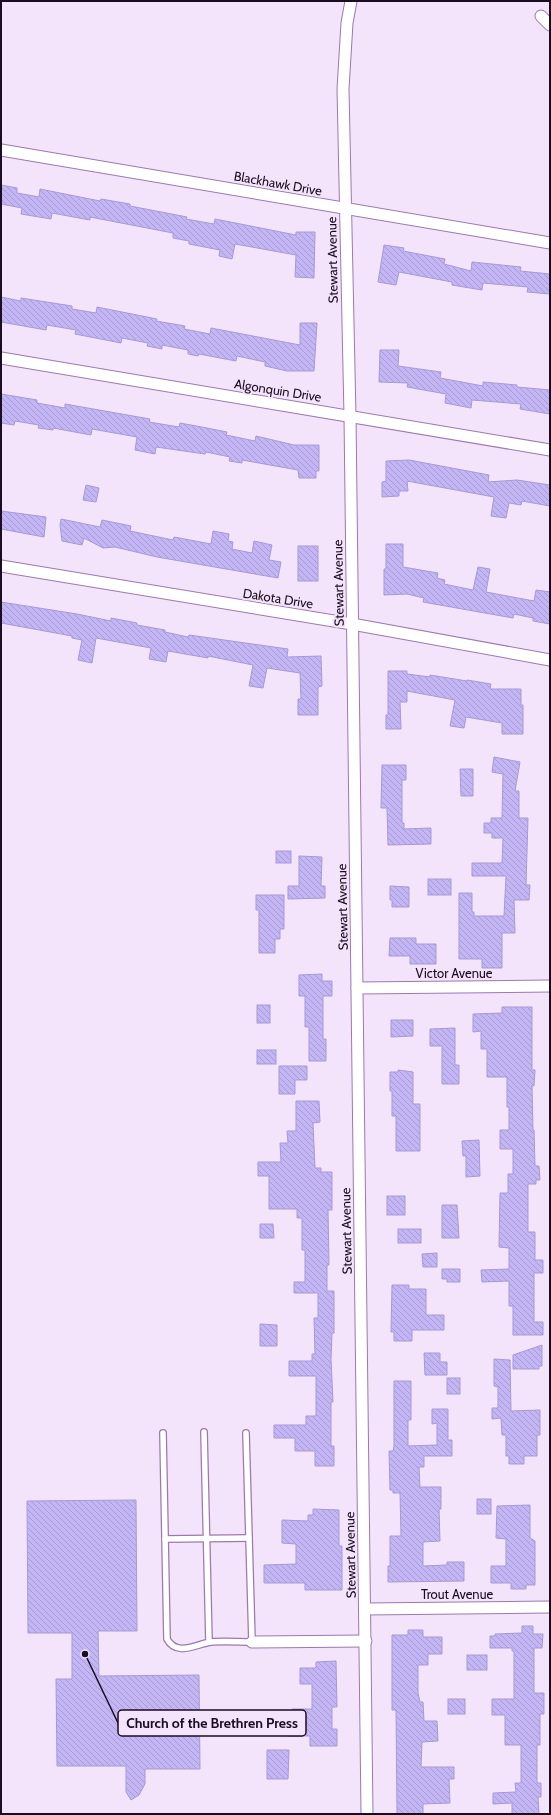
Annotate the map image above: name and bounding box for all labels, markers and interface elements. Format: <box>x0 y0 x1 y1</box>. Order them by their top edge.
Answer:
street label: Blackhawk Drive <box>233 167 324 199</box>
street label: Stewart Avenue <box>323 216 341 303</box>
street label: Algonquin Drive <box>233 375 323 405</box>
street label: Stewart Avenue <box>329 539 347 626</box>
street label: Dakota Drive <box>242 585 315 611</box>
street label: Stewart Avenue <box>333 863 351 950</box>
street label: Victor Avenue <box>416 965 493 981</box>
street label: Stewart Avenue <box>337 1187 355 1274</box>
street label: Stewart Avenue <box>341 1511 359 1598</box>
street label: Trout Avenue <box>421 1586 493 1602</box>
callout: Church of the Brethren Press <box>118 1710 306 1736</box>
text: Church of the Brethren Press <box>126 1714 298 1732</box>

